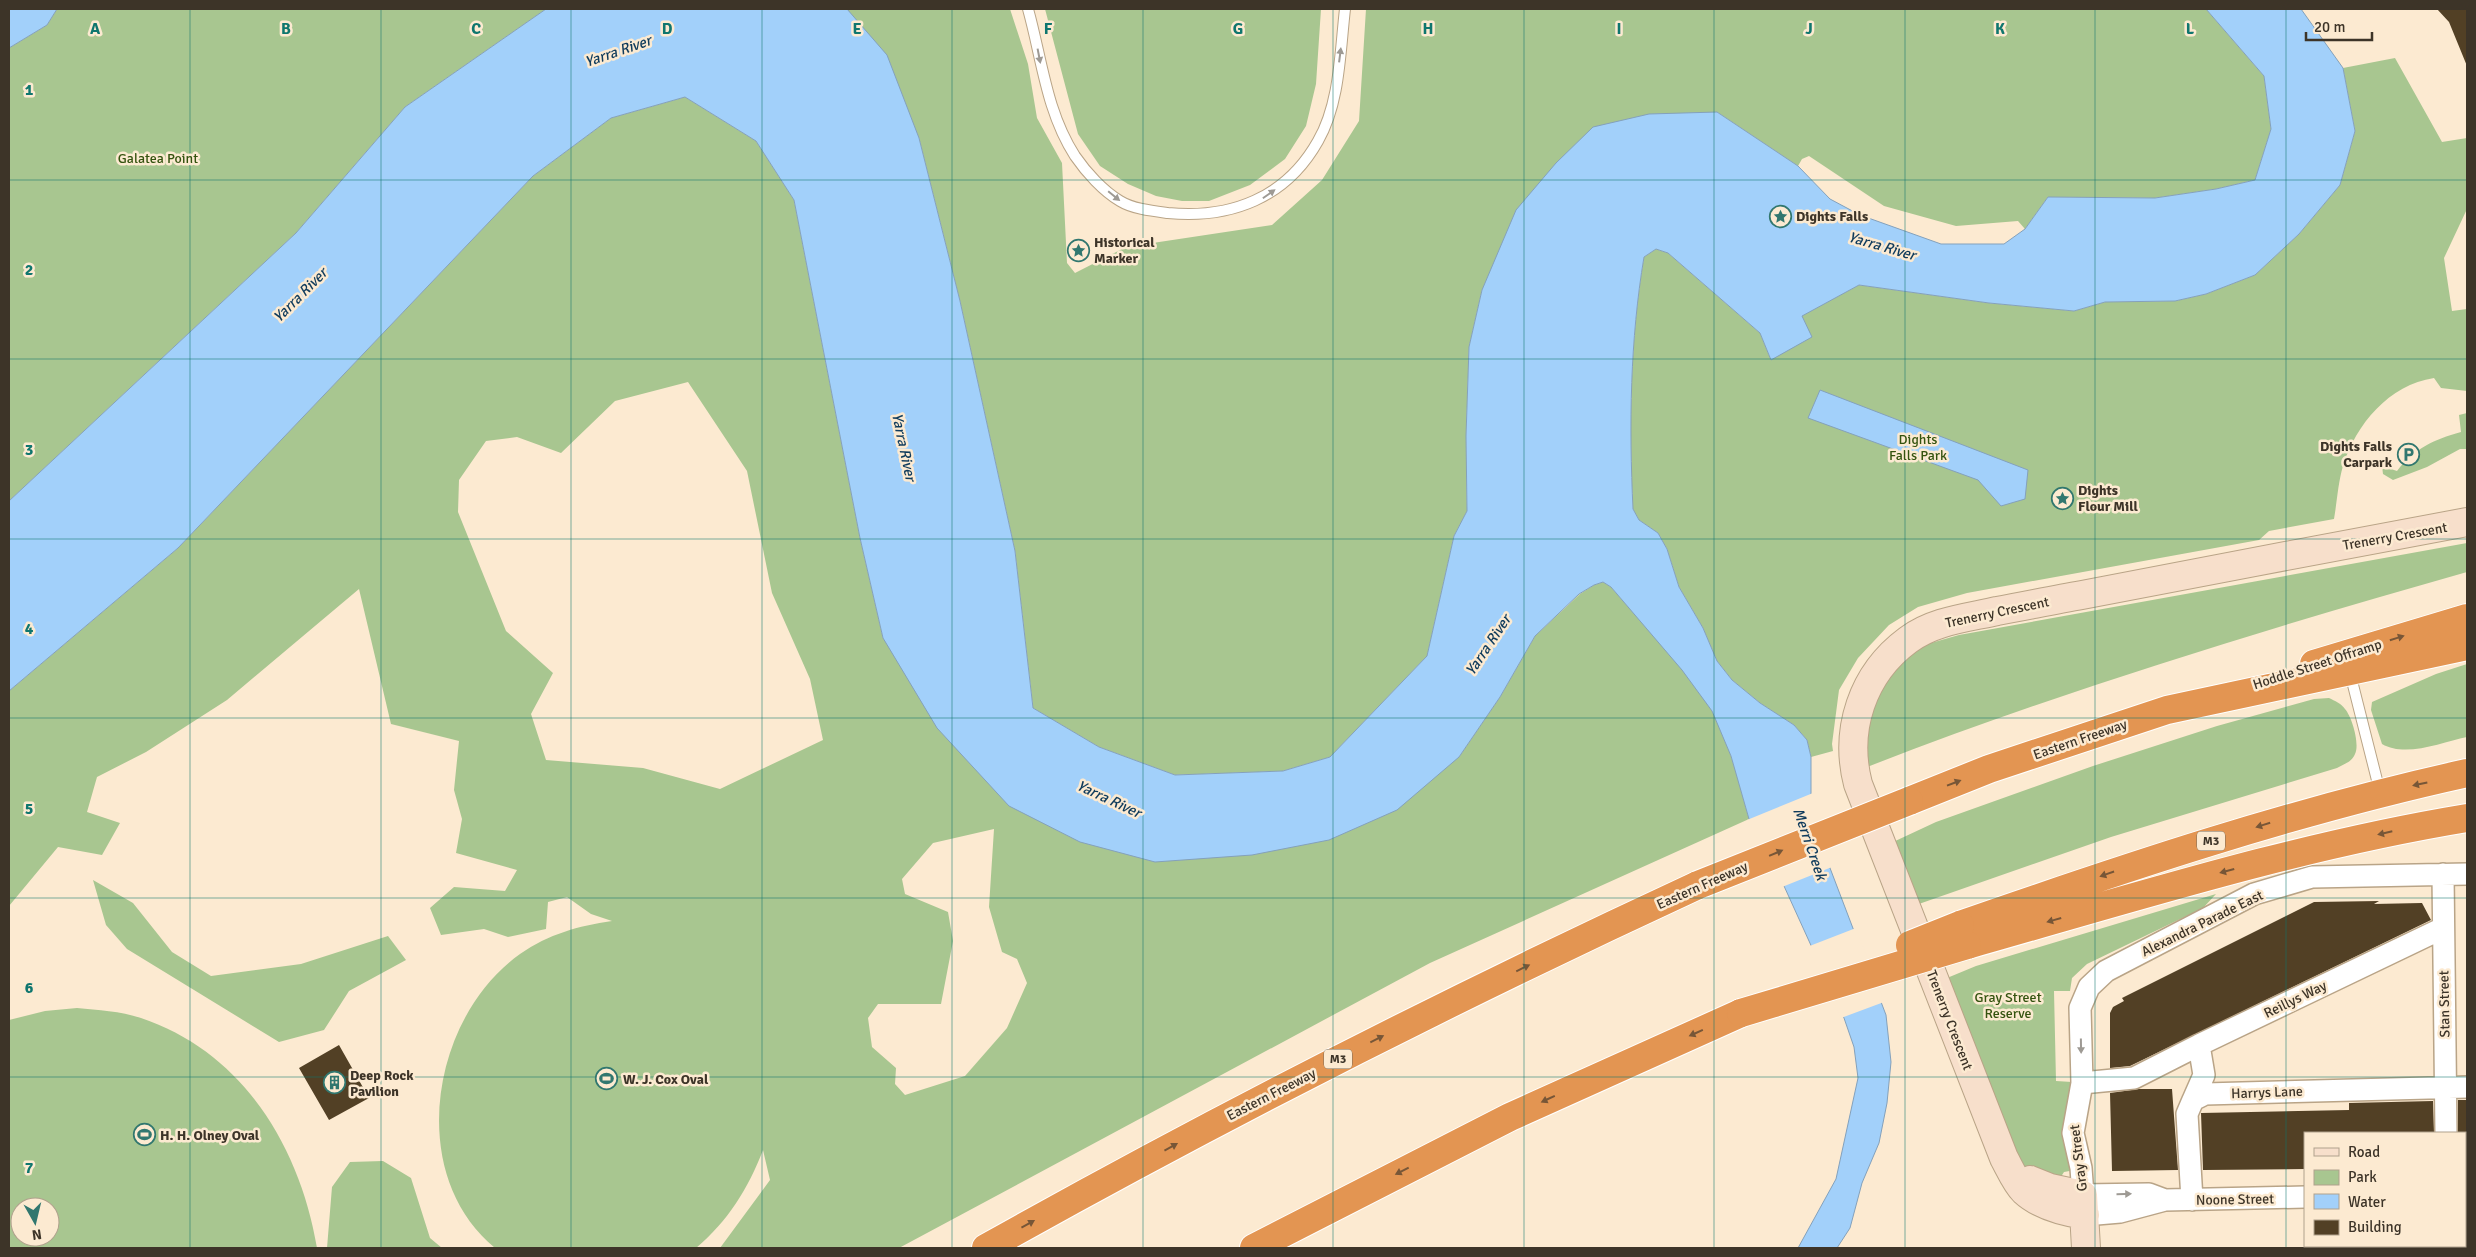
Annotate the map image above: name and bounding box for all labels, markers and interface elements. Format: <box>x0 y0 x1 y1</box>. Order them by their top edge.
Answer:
scale bar <box>2306 10 2372 42</box>
text: 20 m <box>2314 18 2345 36</box>
text: A <box>90 19 101 39</box>
text: B <box>281 19 291 39</box>
text: C <box>471 19 481 39</box>
text: D <box>662 19 673 39</box>
text: E <box>852 19 862 39</box>
text: F <box>1044 19 1053 39</box>
text: G <box>1233 19 1243 39</box>
text: H <box>1423 19 1433 39</box>
text: I <box>1616 19 1622 39</box>
text: J <box>1805 19 1813 39</box>
text: K <box>1995 19 2005 39</box>
text: L <box>2186 19 2195 39</box>
water label: Yarra River <box>583 30 656 71</box>
one-way arrow <box>1336 46 1344 62</box>
one-way arrow <box>1036 49 1044 65</box>
text: 1 <box>25 80 34 100</box>
park label: Galatea Point <box>118 150 198 167</box>
one-way arrow <box>1262 189 1276 199</box>
one-way arrow <box>1107 190 1120 201</box>
place icon: Dights Falls <box>1768 204 1792 228</box>
place label: Dights Falls <box>1796 208 1868 225</box>
water label: Yarra River <box>1846 228 1920 265</box>
place label: Historical Marker <box>1094 234 1155 267</box>
place icon: Historical Marker <box>1066 238 1090 262</box>
text: 2 <box>25 260 33 280</box>
water label: Yarra River <box>269 263 332 326</box>
water label: Yarra River <box>888 411 920 485</box>
park label: Dights Falls Park <box>1889 431 1947 464</box>
place label: Dights Falls Carpark <box>2320 438 2393 471</box>
text: 3 <box>25 440 33 460</box>
parking icon: Dights Falls Carpark <box>2396 442 2420 466</box>
place label: Dights Flour Mill <box>2078 482 2138 515</box>
place icon: Dights Flour Mill <box>2050 486 2074 510</box>
street label: Trenerry Crescent <box>2342 519 2449 554</box>
street label: Trenerry Crescent <box>1944 593 2051 632</box>
water label: Yarra River <box>1461 609 1516 679</box>
text: 4 <box>25 619 34 639</box>
one-way arrow <box>2390 633 2405 641</box>
street label: Hoddle Street Offramp <box>2251 636 2384 693</box>
street label: Eastern Freeway <box>2031 715 2130 763</box>
water label: Yarra River <box>1074 776 1146 823</box>
one-way arrow <box>1947 779 1962 787</box>
one-way arrow <box>2412 780 2427 788</box>
text: 5 <box>25 799 33 819</box>
water label: Merri Creek <box>1789 806 1831 884</box>
one-way arrow <box>2255 822 2270 830</box>
one-way arrow <box>2377 829 2392 837</box>
road number: M3 <box>2197 831 2225 850</box>
one-way arrow <box>1769 849 1784 857</box>
street label: Eastern Freeway <box>1654 858 1751 913</box>
one-way arrow <box>2219 867 2235 875</box>
one-way arrow <box>2100 871 2115 878</box>
street label: Alexandra Parade East <box>2139 887 2266 960</box>
one-way arrow <box>2046 916 2061 924</box>
one-way arrow <box>1516 963 1530 971</box>
street label: Trenerry Crescent <box>1923 968 1976 1073</box>
street label: Stan Street <box>2435 970 2454 1038</box>
street label: Reillys Way <box>2261 977 2330 1022</box>
text: 6 <box>25 978 34 998</box>
park label: Gray Street Reserve <box>1974 989 2042 1022</box>
one-way arrow <box>1689 1029 1703 1037</box>
one-way arrow <box>1370 1035 1384 1043</box>
one-way arrow <box>2077 1038 2085 1054</box>
road number: M3 <box>1324 1050 1352 1068</box>
street label: Eastern Freeway <box>1224 1064 1319 1124</box>
place label: Deep Rock Pavilion <box>350 1067 414 1100</box>
sports icon: W. J. Cox Oval <box>595 1067 619 1091</box>
building icon: Deep Rock Pavilion <box>322 1071 346 1095</box>
place label: W. J. Cox Oval <box>623 1071 709 1088</box>
street label: Harrys Lane <box>2231 1083 2303 1102</box>
one-way arrow <box>1541 1096 1555 1104</box>
sports icon: H. H. Olney Oval <box>132 1123 156 1147</box>
street label: Gray Street <box>2066 1124 2091 1192</box>
place label: H. H. Olney Oval <box>160 1127 260 1144</box>
legend <box>2304 1132 2466 1247</box>
one-way arrow <box>1164 1143 1178 1151</box>
text: Road <box>2348 1143 2380 1161</box>
text: 7 <box>25 1158 34 1178</box>
one-way arrow <box>1395 1167 1409 1175</box>
text: Park <box>2348 1168 2377 1186</box>
one-way arrow <box>2117 1190 2133 1198</box>
street label: Noone Street <box>2196 1190 2274 1209</box>
text: Water <box>2348 1193 2386 1211</box>
north arrow <box>10 1197 60 1247</box>
text: Building <box>2348 1218 2402 1236</box>
one-way arrow <box>1021 1220 1035 1229</box>
text: N <box>31 1225 43 1243</box>

